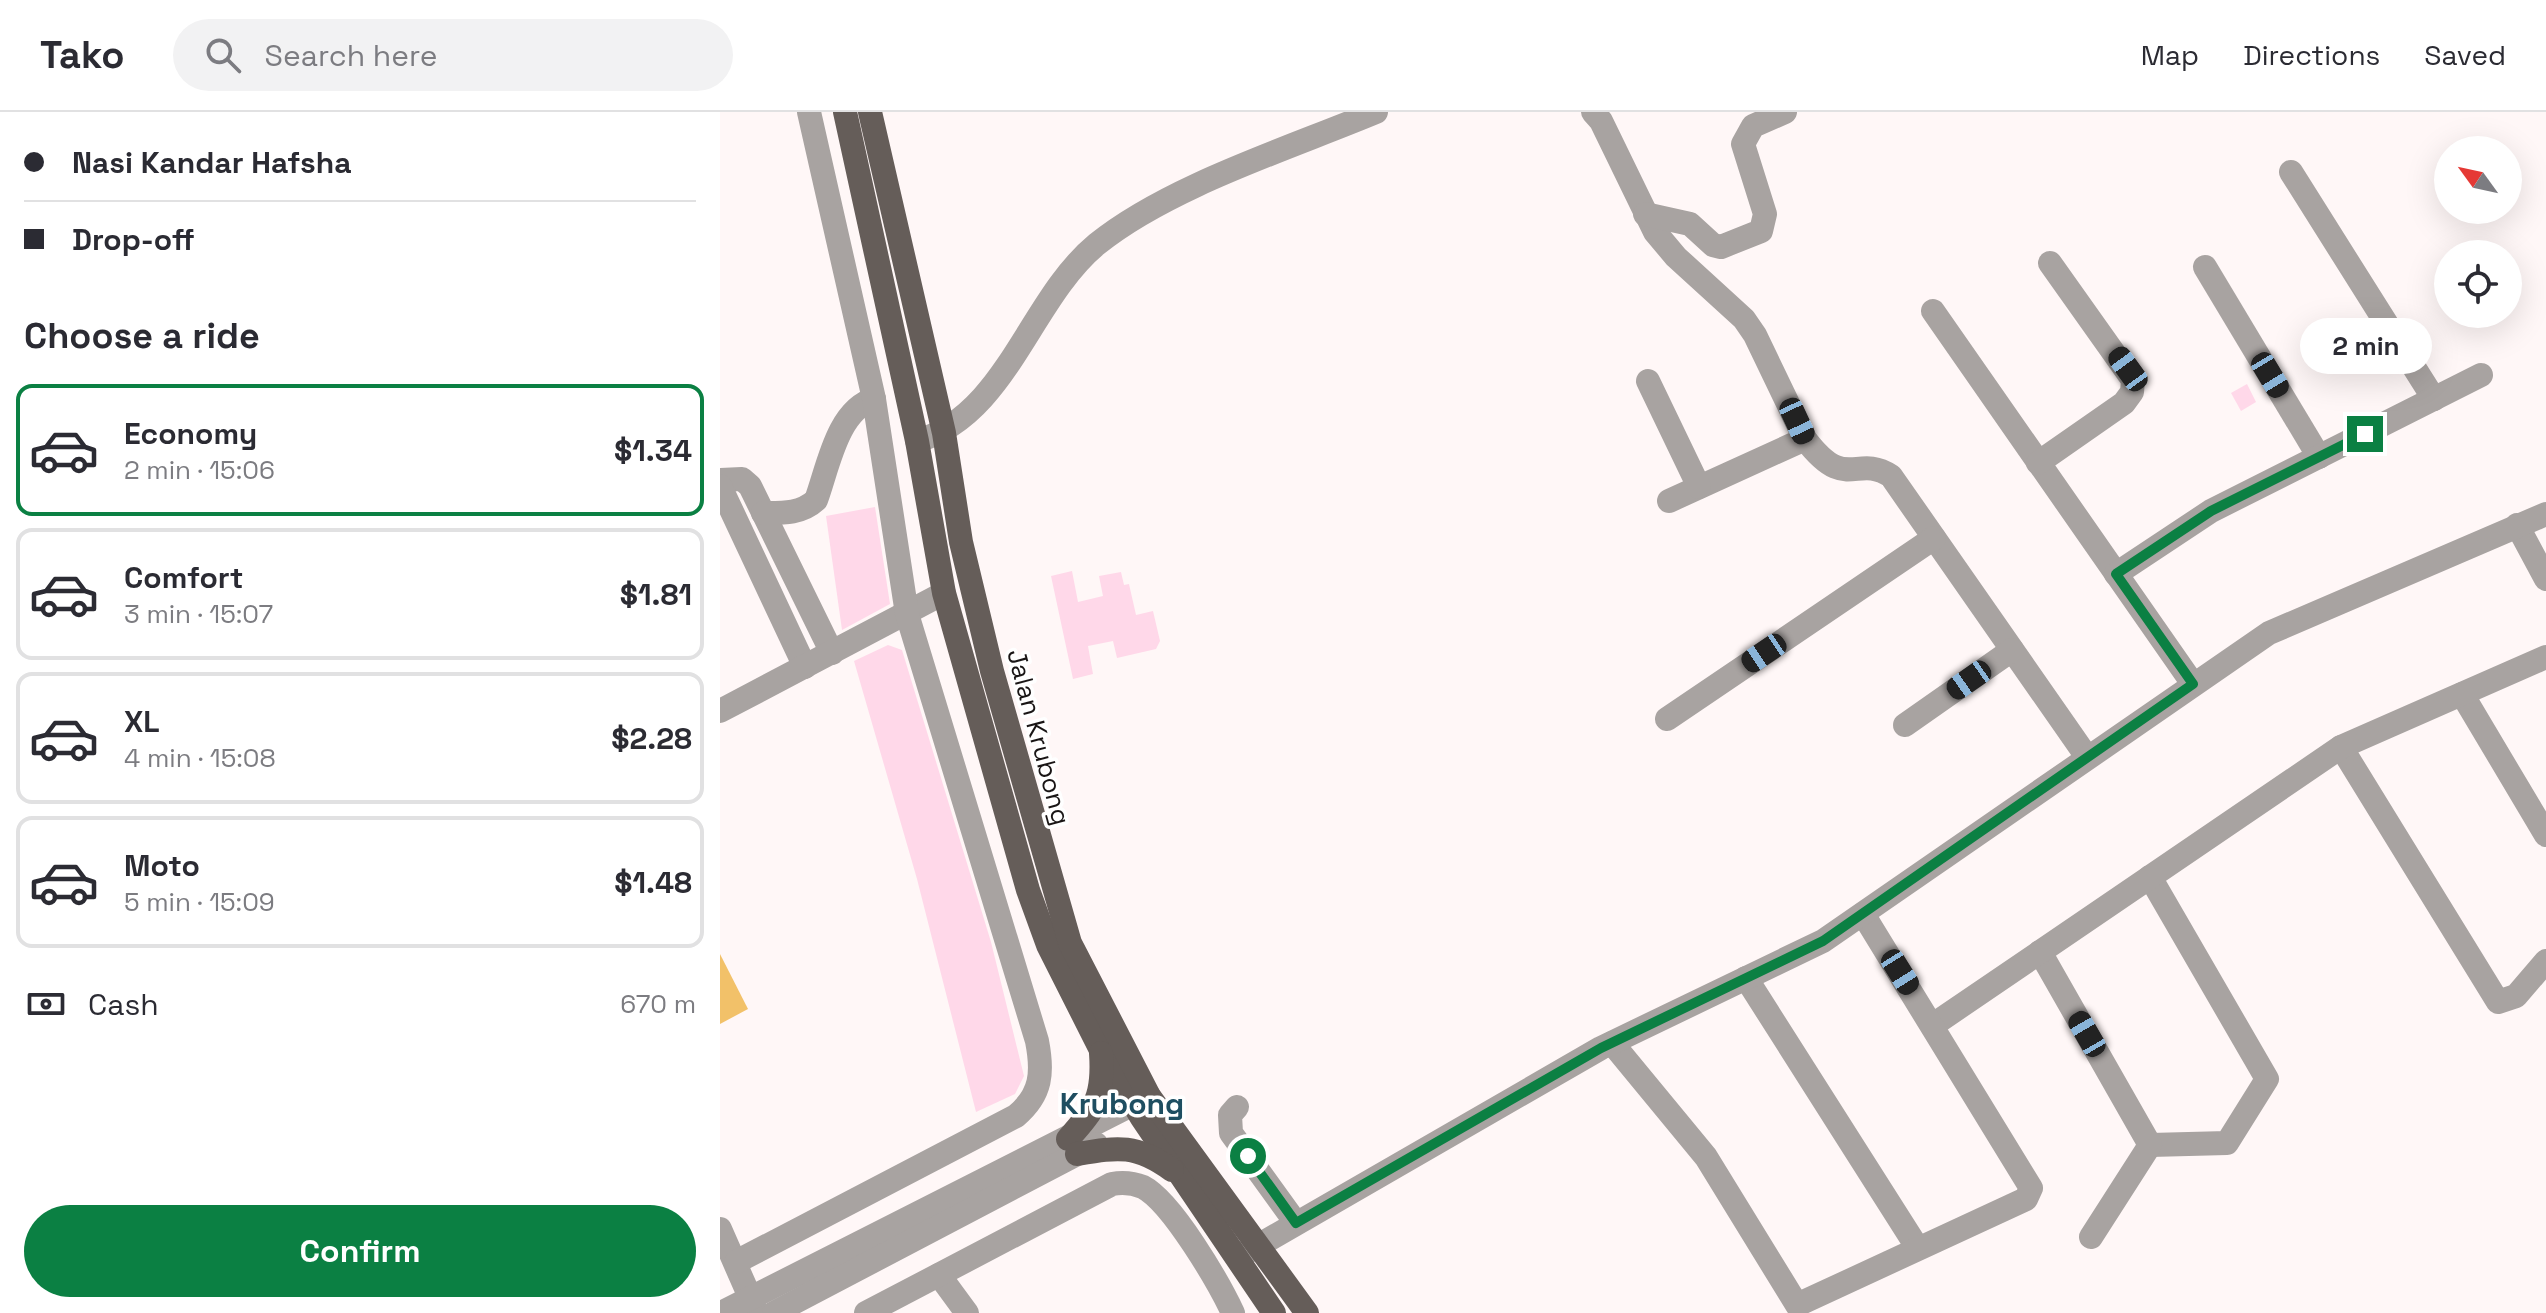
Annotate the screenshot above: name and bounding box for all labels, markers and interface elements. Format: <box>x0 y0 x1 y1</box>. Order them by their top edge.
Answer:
search box <box>173 19 733 91</box>
text: Tako <box>40 31 125 79</box>
icon: search <box>201 33 245 77</box>
text: Search here <box>265 36 437 75</box>
text: Map <box>2141 37 2199 73</box>
text: Directions <box>2243 37 2380 73</box>
text: Saved <box>2424 37 2506 73</box>
north arrow <box>2434 136 2522 224</box>
map controls <box>2434 136 2522 328</box>
text: Nasi Kandar Hafsha <box>72 143 352 182</box>
text: Drop-off <box>72 220 195 259</box>
button: locate <box>2434 240 2522 328</box>
text: Choose a ride <box>24 313 260 359</box>
callout: 2 min <box>2299 318 2431 374</box>
text: 2 min <box>2332 329 2400 363</box>
car <box>2104 343 2152 395</box>
car <box>2247 348 2293 402</box>
car <box>1776 394 1818 448</box>
icon: car <box>28 414 100 486</box>
text: Economy <box>124 414 257 453</box>
route end <box>2347 416 2383 452</box>
text: $1.34 <box>614 431 692 470</box>
text: 2 min · 15:06 <box>124 453 275 487</box>
icon: car <box>28 558 100 630</box>
text: Comfort <box>124 558 243 597</box>
text: $1.81 <box>620 575 692 614</box>
text: 3 min · 15:07 <box>124 597 273 631</box>
car <box>1737 630 1791 676</box>
street label: Jalan Krubong <box>999 645 1079 829</box>
car <box>1942 656 1996 704</box>
icon: car <box>28 702 100 774</box>
text: XL <box>124 702 160 741</box>
text: $2.28 <box>611 719 692 758</box>
text: 4 min · 15:08 <box>124 741 276 775</box>
icon: car <box>28 846 100 918</box>
text: Moto <box>124 846 200 885</box>
text: $1.48 <box>614 863 692 902</box>
text: 5 min · 15:09 <box>124 885 275 919</box>
car <box>1877 945 1923 999</box>
icon: cash <box>24 982 68 1026</box>
text: Cash <box>88 985 159 1024</box>
text: 670 m <box>620 987 696 1021</box>
car <box>2065 1007 2109 1061</box>
district label: Krubong <box>1060 1084 1184 1123</box>
route start <box>1230 1138 1266 1174</box>
button: Confirm <box>24 1205 696 1297</box>

